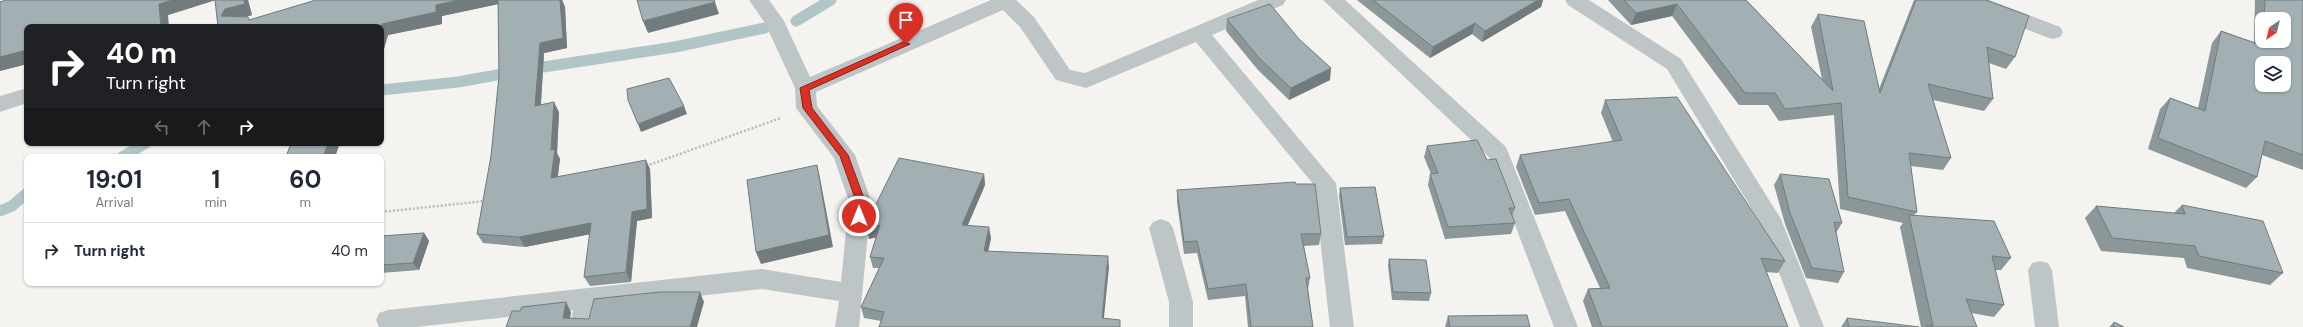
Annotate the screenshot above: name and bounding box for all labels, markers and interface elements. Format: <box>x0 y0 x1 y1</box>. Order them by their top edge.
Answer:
pin <box>889 3 923 44</box>
icon: arrive <box>895 9 917 31</box>
north arrow <box>2255 12 2291 48</box>
map controls <box>2255 12 2291 92</box>
text: 40 m <box>106 35 177 72</box>
icon: right <box>40 40 92 92</box>
button: layers <box>2255 56 2291 92</box>
text: Turn right <box>106 71 186 95</box>
icon: left <box>151 116 173 138</box>
icon: ahead <box>193 116 215 138</box>
icon: right <box>235 116 257 138</box>
text: 19:01 <box>86 164 142 195</box>
text: 1 <box>211 164 220 195</box>
text: 60 <box>289 164 321 195</box>
text: Arrival <box>95 194 133 211</box>
text: min <box>205 194 227 211</box>
text: m <box>300 194 311 211</box>
position arrow <box>838 195 880 237</box>
icon: right <box>40 240 62 262</box>
text: Turn right <box>74 241 145 261</box>
text: 40 m <box>331 241 368 261</box>

